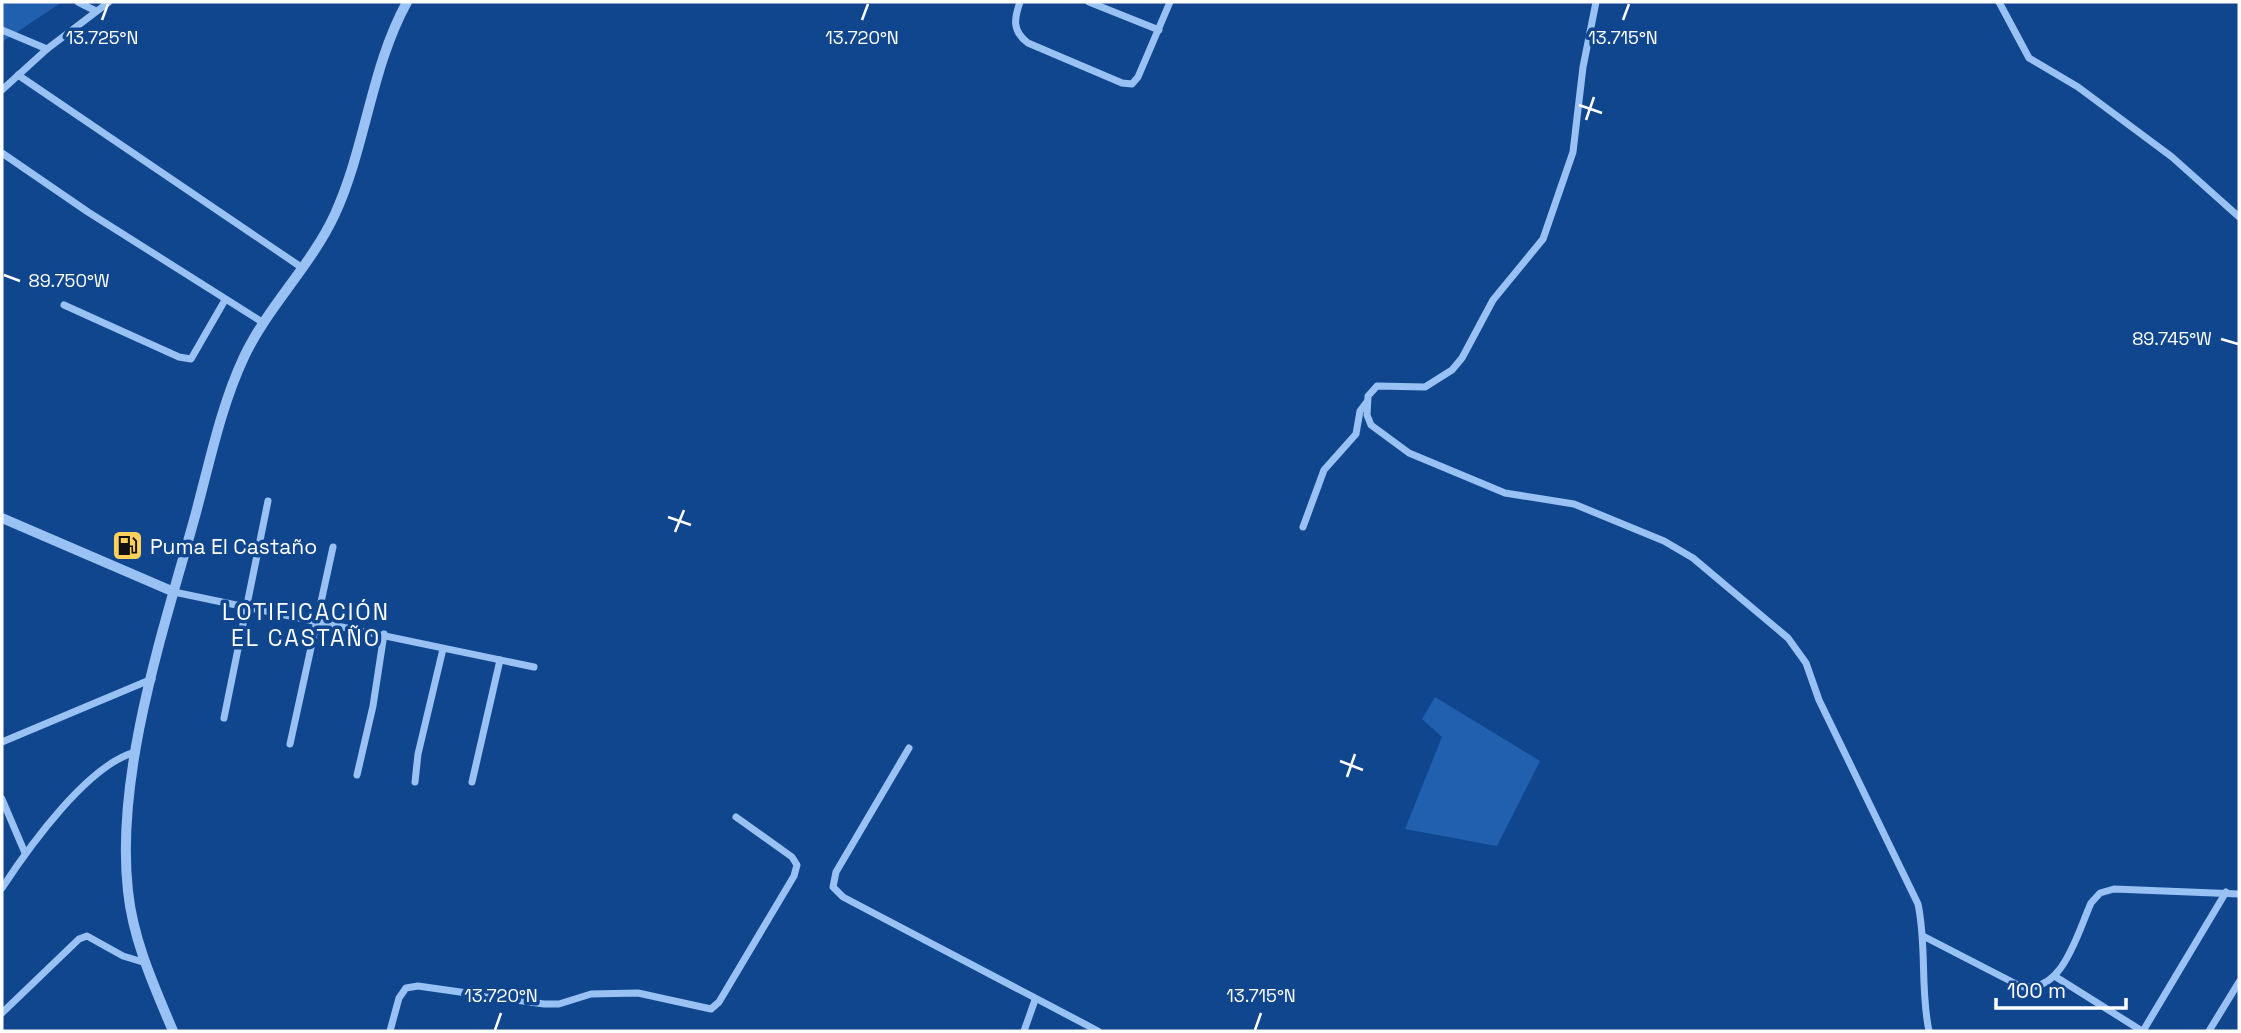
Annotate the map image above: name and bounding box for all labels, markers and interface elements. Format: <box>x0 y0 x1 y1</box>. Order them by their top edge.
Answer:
text: 13.725°N <box>66 26 138 49</box>
text: 13.720°N <box>825 26 899 49</box>
text: 13.715°N <box>1588 26 1658 49</box>
text: 89.750°W <box>28 269 110 292</box>
text: 89.745°W <box>2132 327 2212 350</box>
fuel station icon: Puma El Castaño <box>110 529 144 563</box>
place label: Puma El Castaño <box>150 533 317 560</box>
district label: LOTIFICACIÓN EL CASTAÑO <box>222 597 390 653</box>
scale bar <box>1996 967 2126 1011</box>
text: 100 m <box>2007 977 2066 1004</box>
text: 13.720°N <box>464 984 538 1007</box>
text: 13.715°N <box>1226 984 1296 1007</box>

